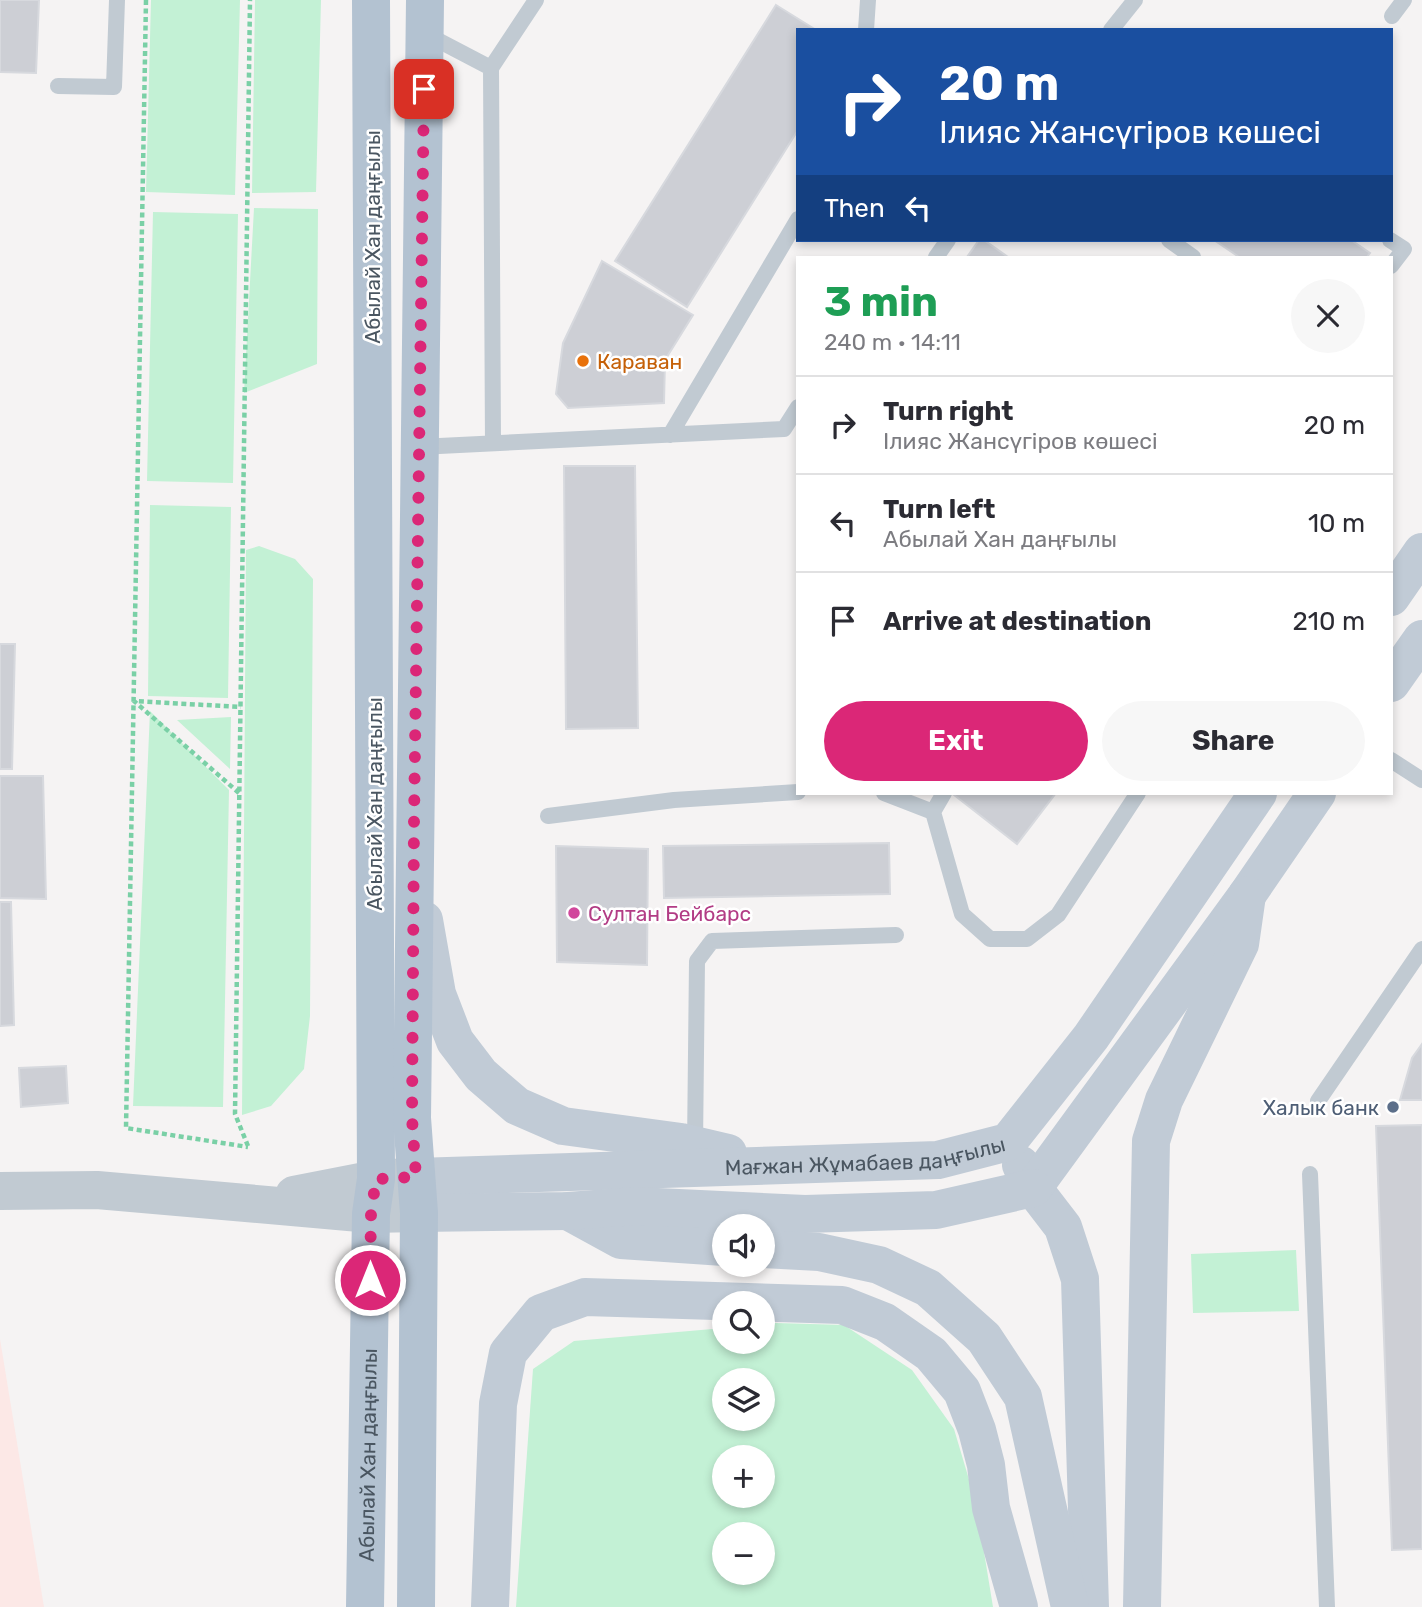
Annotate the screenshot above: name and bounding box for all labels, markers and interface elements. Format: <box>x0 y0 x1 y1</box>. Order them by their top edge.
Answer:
text: 20 m <box>939 54 1060 112</box>
icon: right <box>824 56 915 147</box>
pin <box>394 59 454 119</box>
icon: arrive <box>405 70 443 108</box>
text: Ілияс Жансүгіров көшесі <box>939 113 1321 151</box>
street label: Абылай Хан даңғылы <box>360 130 385 344</box>
icon: left <box>899 189 937 227</box>
text: Then <box>824 193 885 224</box>
text: 3 min <box>824 277 938 327</box>
button: close <box>1291 279 1365 353</box>
text: 240 m · 14:11 <box>824 328 961 356</box>
place label: Караван <box>597 349 682 374</box>
marker: Караван <box>575 353 591 369</box>
text: Turn right <box>883 396 1013 427</box>
icon: right <box>824 406 862 444</box>
text: 20 m <box>1304 410 1365 441</box>
text: Ілияс Жансүгіров көшесі <box>883 427 1158 455</box>
text: Turn left <box>883 494 995 525</box>
icon: left <box>824 504 862 542</box>
text: 10 m <box>1308 508 1365 539</box>
text: Абылай Хан даңғылы <box>883 525 1117 553</box>
icon: arrive <box>824 602 862 640</box>
text: Arrive at destination <box>883 606 1151 637</box>
text: 210 m <box>1293 606 1365 637</box>
street label: Абылай Хан даңғылы <box>362 697 387 911</box>
button: Exit <box>824 701 1088 781</box>
button: Share <box>1102 701 1365 781</box>
place label: Султан Бейбарс <box>588 901 751 926</box>
marker: Султан Бейбарс <box>566 905 582 921</box>
place label: Халык банк <box>1263 1095 1379 1120</box>
marker: Халык банк <box>1385 1099 1401 1115</box>
street label: Мағжан Жұмабаев даңғылы <box>724 1131 1008 1179</box>
map controls <box>712 1214 775 1585</box>
button: sound <box>712 1214 775 1277</box>
position arrow <box>333 1243 407 1317</box>
button: search <box>712 1291 775 1354</box>
street label: Абылай Хан даңғылы <box>353 1348 381 1562</box>
button: layers <box>712 1368 775 1431</box>
button: + <box>712 1445 775 1508</box>
button: − <box>712 1522 775 1585</box>

